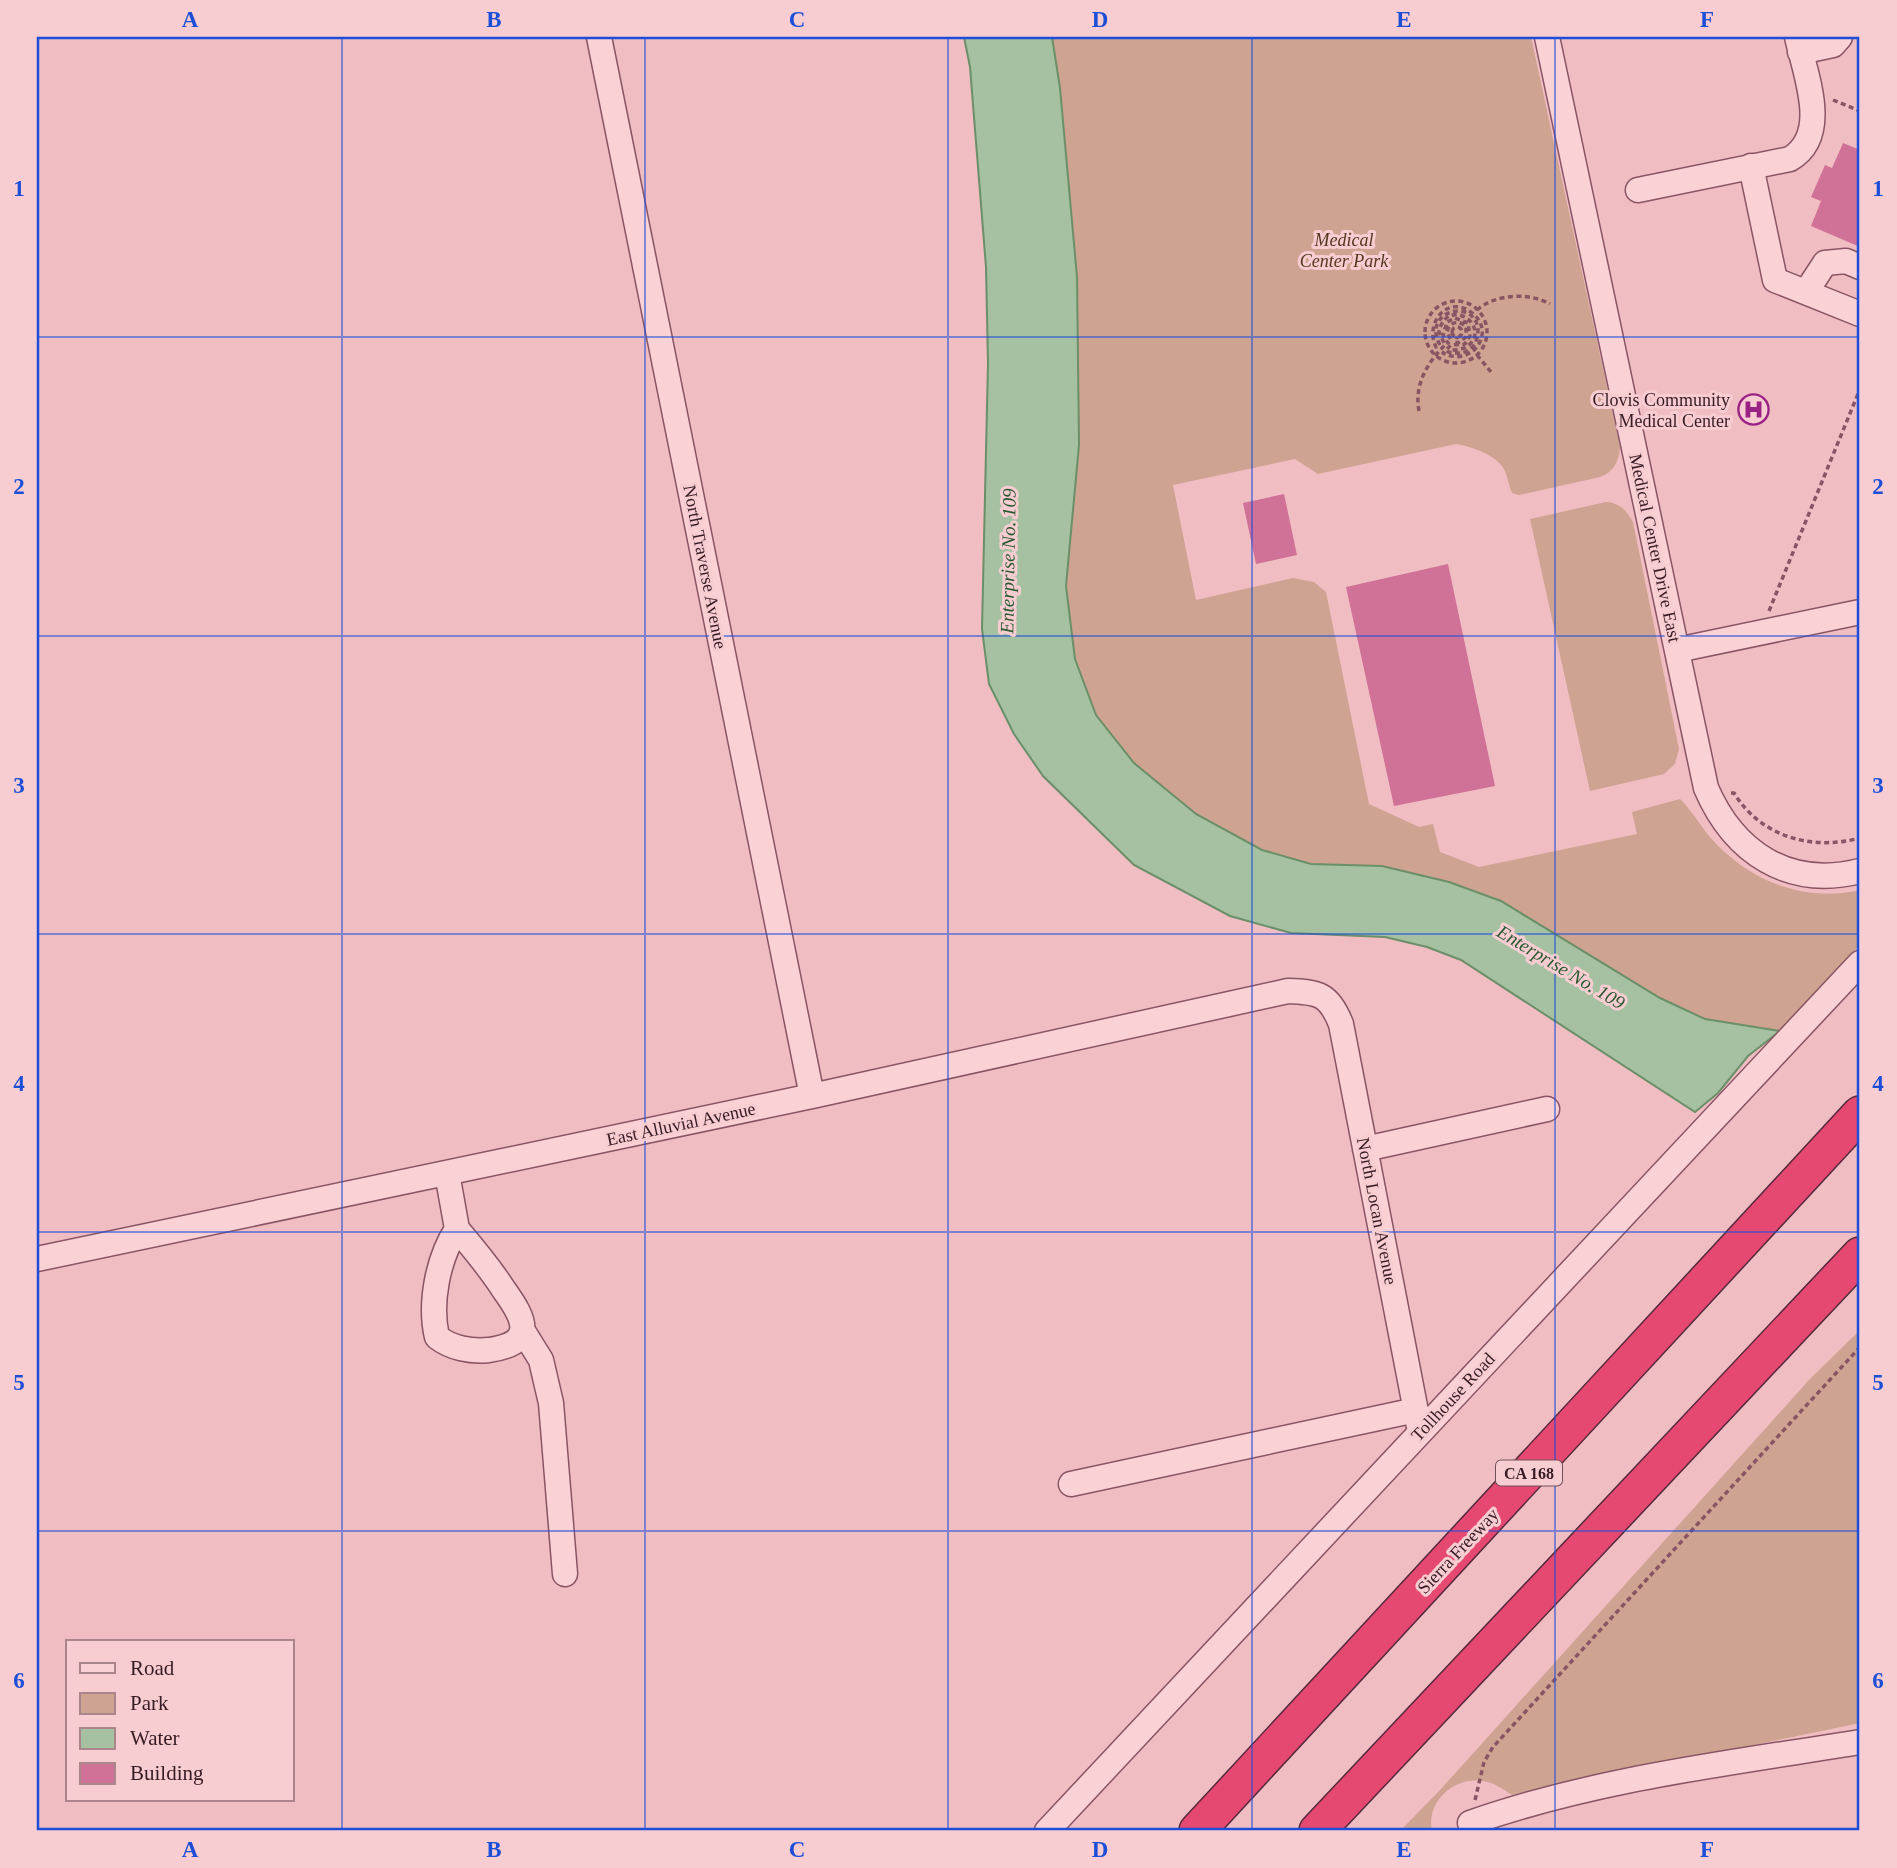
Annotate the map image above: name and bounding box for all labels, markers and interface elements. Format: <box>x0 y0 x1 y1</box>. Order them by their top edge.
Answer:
text: A <box>182 7 199 32</box>
text: B <box>486 7 502 32</box>
text: C <box>789 7 805 32</box>
text: D <box>1092 7 1108 32</box>
text: E <box>1396 7 1412 32</box>
text: F <box>1700 7 1714 32</box>
text: 1 <box>13 176 25 201</box>
text: 1 <box>1872 176 1884 201</box>
park label: Medical Center Park <box>1300 230 1389 271</box>
place label: Clovis Community Medical Center <box>1592 390 1730 431</box>
hospital icon: Clovis Community Medical Center <box>1736 393 1770 427</box>
street label: Medical Center Drive East <box>1625 452 1685 644</box>
text: 2 <box>13 474 25 499</box>
text: 2 <box>1872 474 1884 499</box>
street label: North Traverse Avenue <box>679 483 731 651</box>
water label: Enterprise No. 109 <box>996 488 1020 635</box>
text: 3 <box>13 773 25 798</box>
text: 3 <box>1872 773 1884 798</box>
water label: Enterprise No. 109 <box>1493 920 1629 1014</box>
text: 4 <box>13 1071 25 1096</box>
text: 4 <box>1872 1071 1884 1096</box>
street label: East Alluvial Avenue <box>605 1098 757 1150</box>
street label: North Locan Avenue <box>1353 1136 1401 1286</box>
street label: Tollhouse Road <box>1407 1349 1499 1445</box>
text: 5 <box>13 1370 25 1395</box>
text: 5 <box>1872 1370 1884 1395</box>
road number: CA 168 <box>1496 1460 1562 1485</box>
street label: Sierra Freeway <box>1413 1504 1503 1598</box>
legend <box>66 1640 294 1801</box>
text: Road <box>130 1656 175 1680</box>
text: 6 <box>13 1668 25 1693</box>
text: 6 <box>1872 1668 1884 1693</box>
text: Park <box>130 1691 169 1715</box>
text: Water <box>130 1726 180 1750</box>
text: Building <box>130 1761 204 1785</box>
text: A <box>182 1837 199 1862</box>
text: B <box>486 1837 502 1862</box>
text: C <box>789 1837 805 1862</box>
text: D <box>1092 1837 1108 1862</box>
text: E <box>1396 1837 1412 1862</box>
text: F <box>1700 1837 1714 1862</box>

